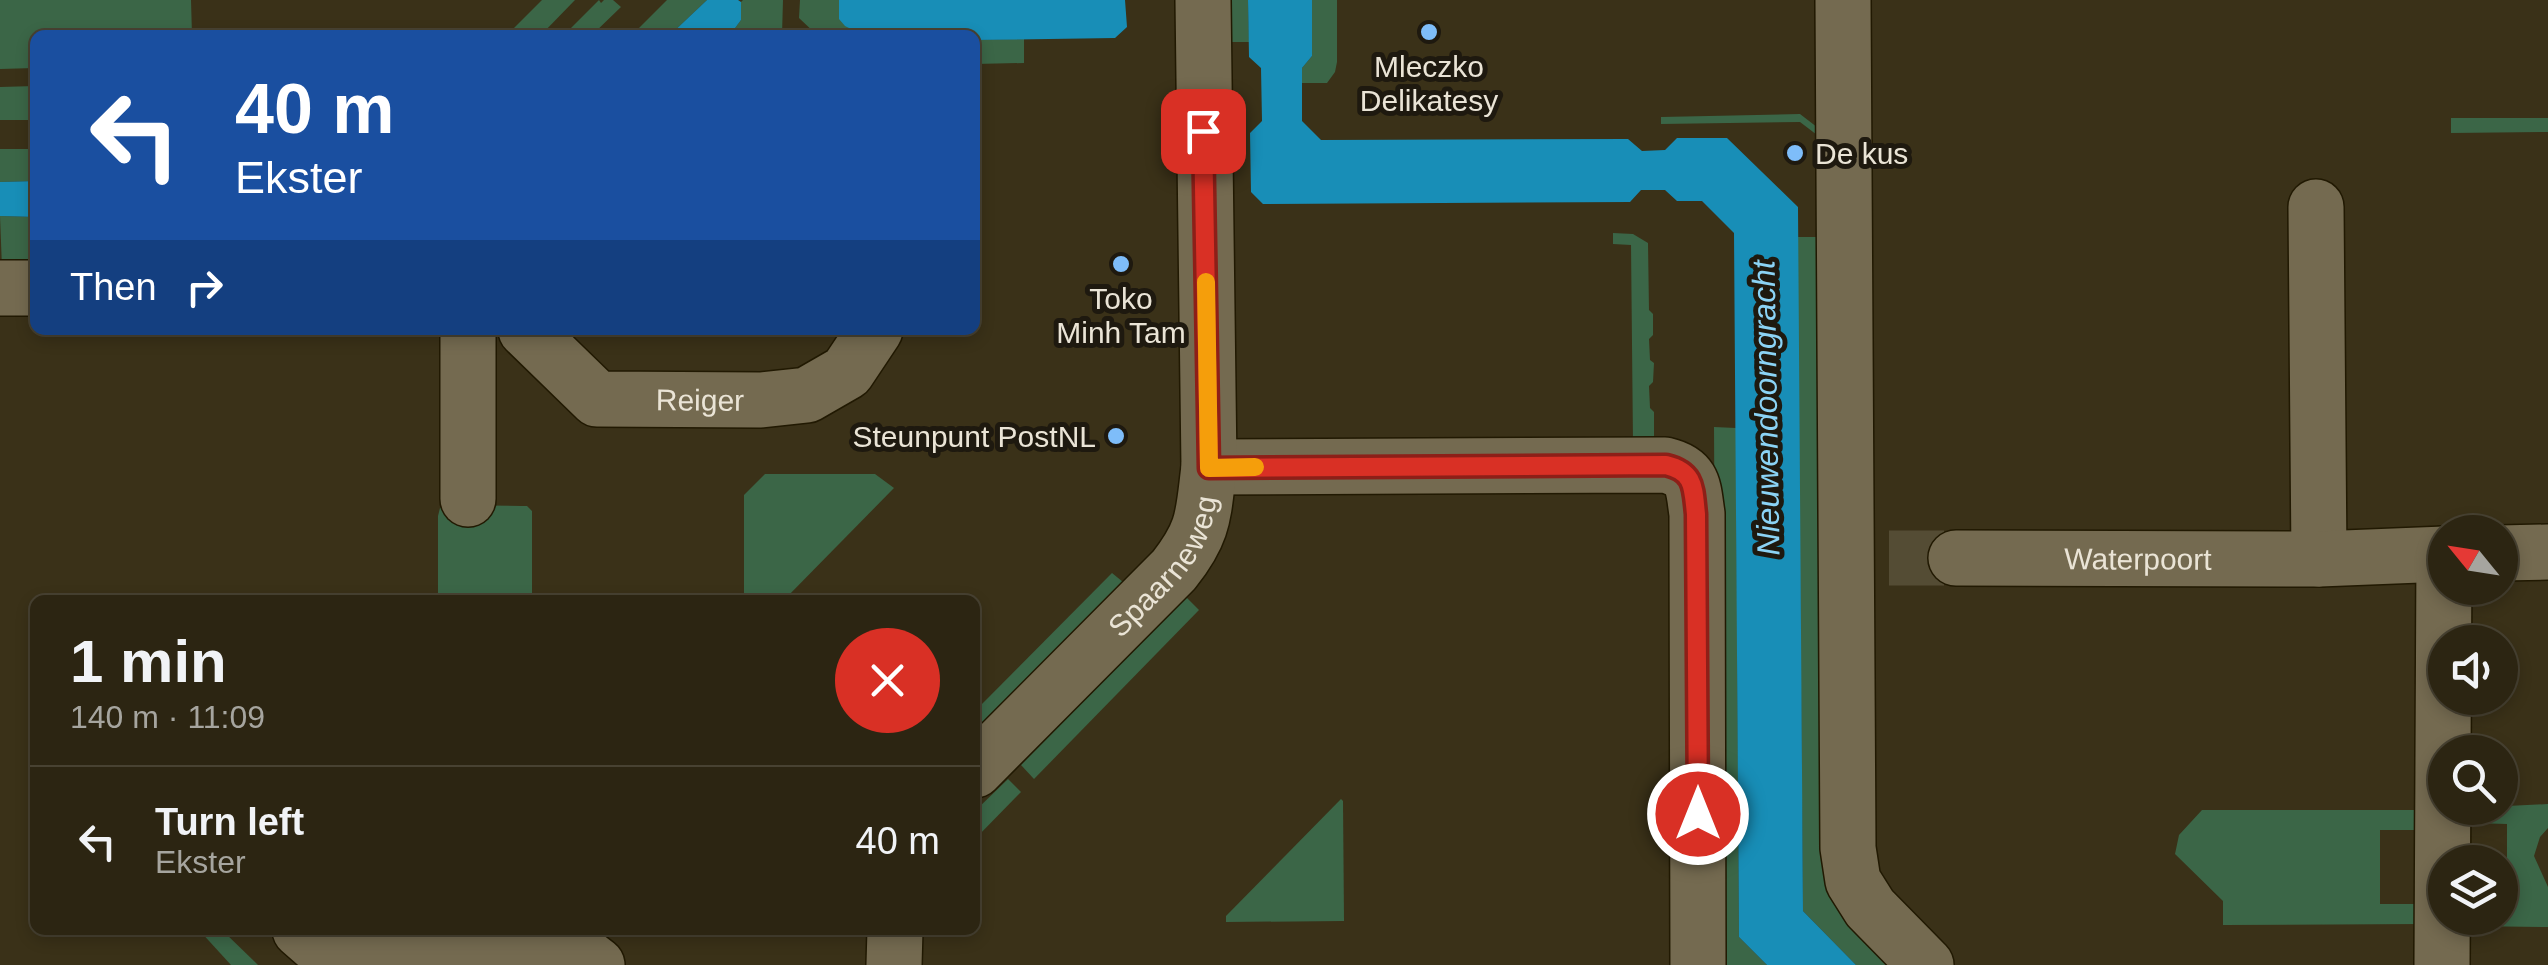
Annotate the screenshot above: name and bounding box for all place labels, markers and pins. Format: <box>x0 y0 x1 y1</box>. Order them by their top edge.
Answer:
marker: Mleczko Delikatesy <box>1418 21 1440 43</box>
place label: Mleczko Delikatesy <box>1360 50 1498 117</box>
pin <box>1161 89 1246 174</box>
place label: De kus <box>1815 137 1908 170</box>
marker: De kus <box>1784 142 1806 164</box>
marker: Toko Minh Tam <box>1110 253 1132 275</box>
place label: Toko Minh Tam <box>1056 282 1186 349</box>
place label: Steunpunt PostNL <box>852 420 1096 453</box>
marker: Steunpunt PostNL <box>1105 425 1127 447</box>

